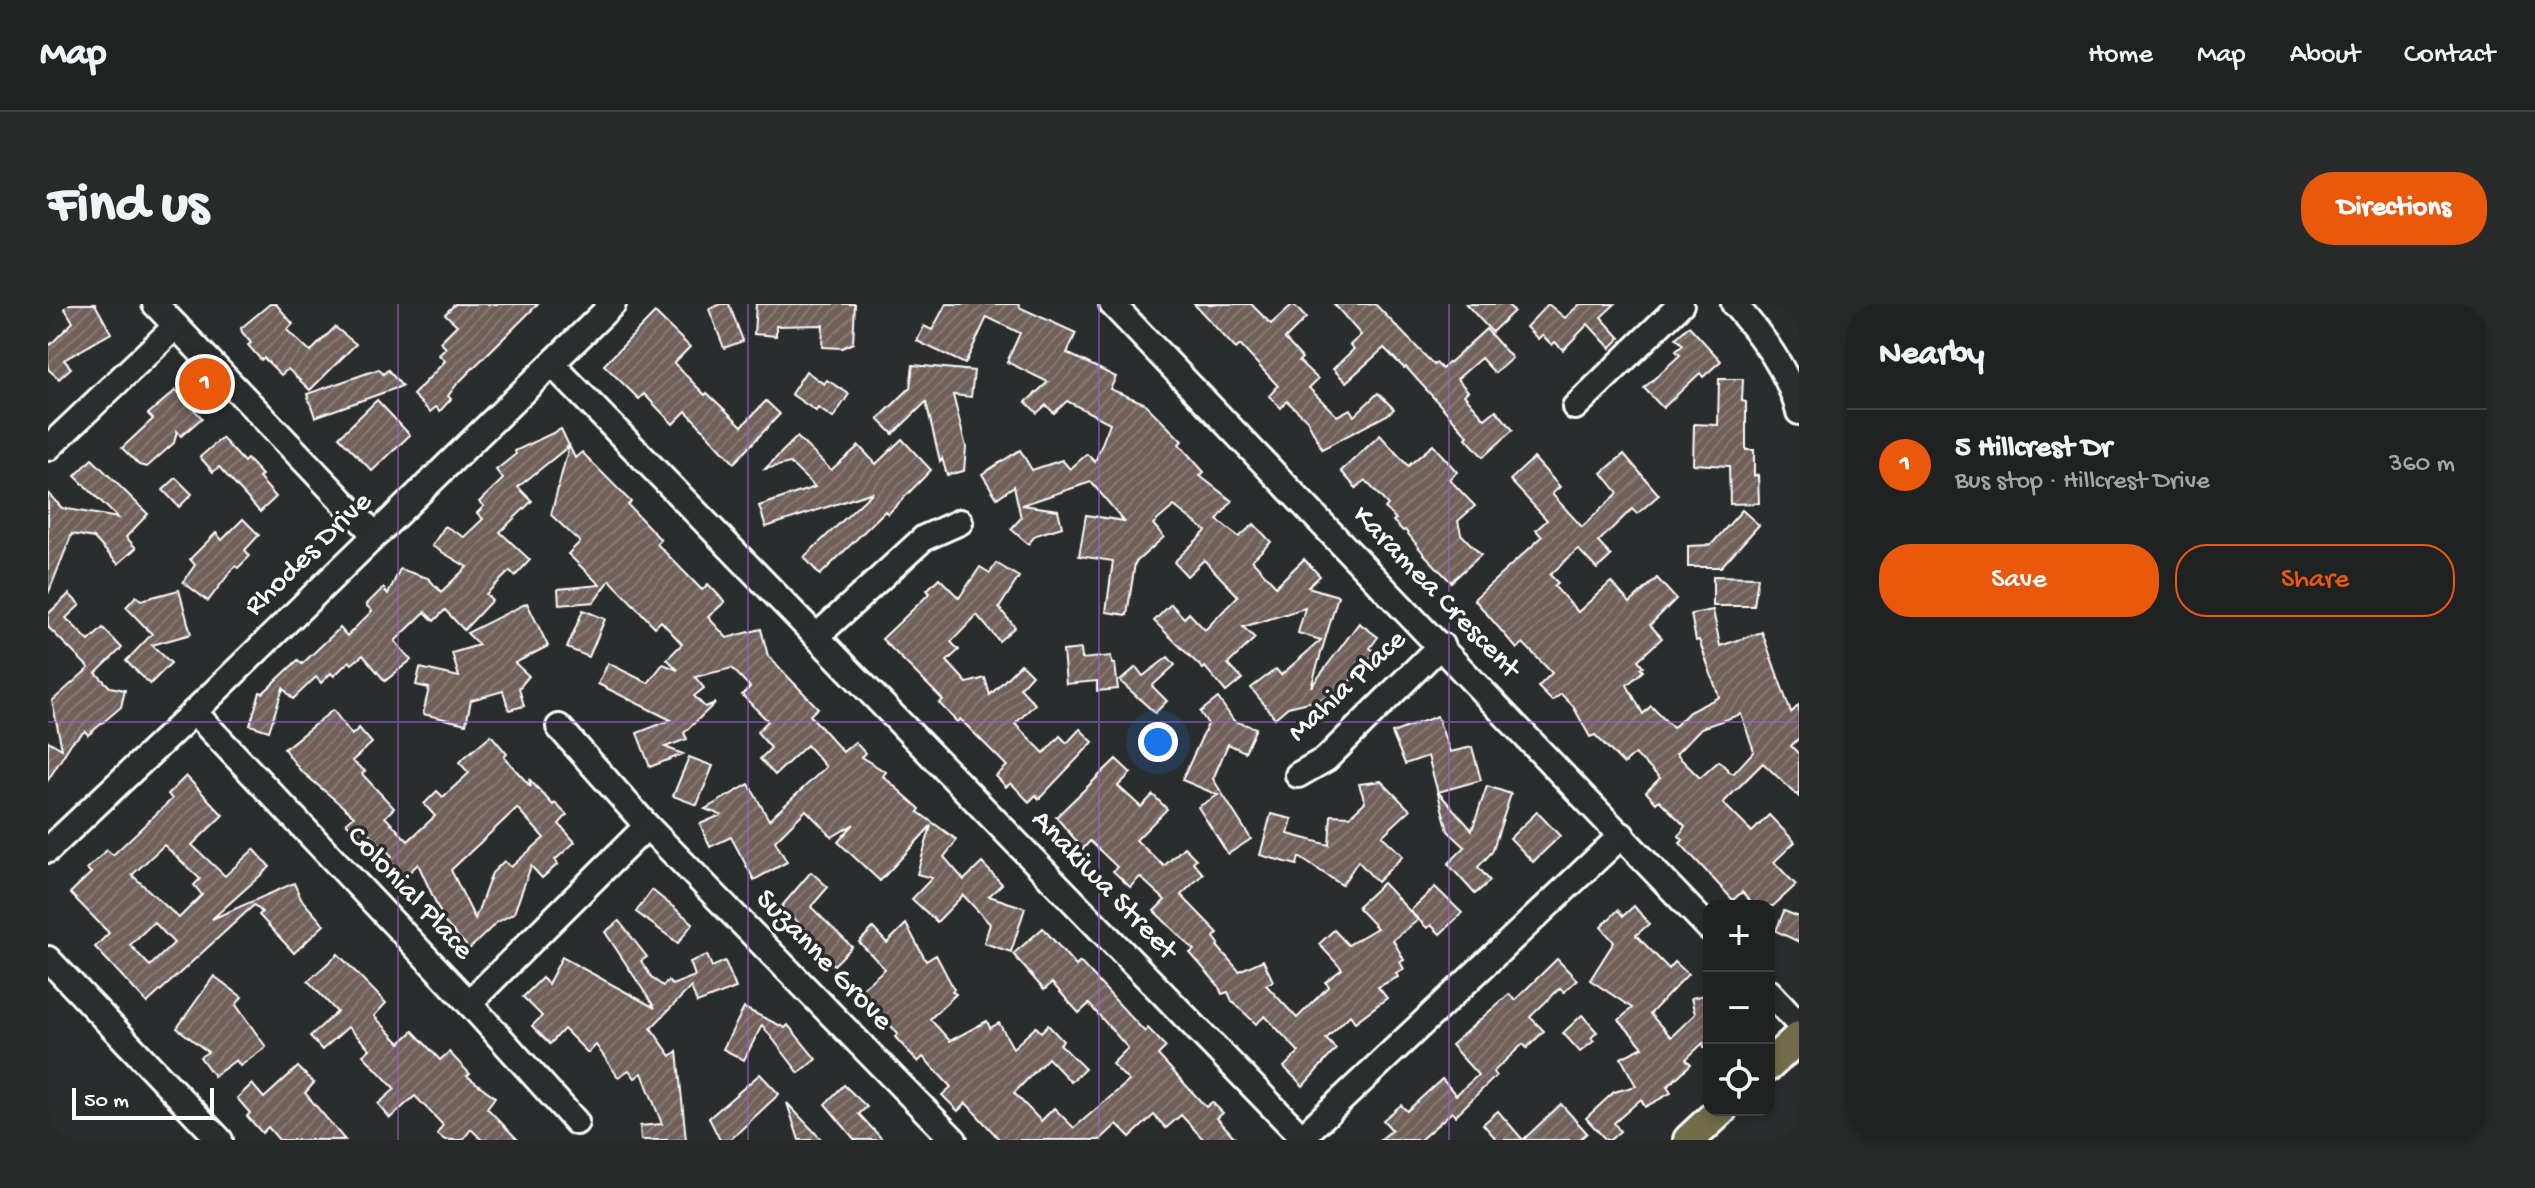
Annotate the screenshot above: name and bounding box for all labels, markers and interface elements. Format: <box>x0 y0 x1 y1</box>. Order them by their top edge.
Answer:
text: Map <box>40 33 106 77</box>
text: Home <box>2088 39 2153 72</box>
text: Map <box>2197 39 2246 72</box>
text: About <box>2290 39 2360 72</box>
text: Contact <box>2404 39 2495 72</box>
button: Directions <box>2301 172 2487 245</box>
text: Find us <box>48 175 208 241</box>
text: Nearby <box>1879 336 1984 376</box>
pin: 1 <box>179 354 231 414</box>
text: 5 Hillcrest Dr <box>1955 432 2112 467</box>
text: 1 <box>1900 450 1910 481</box>
text: 360 m <box>2389 450 2455 481</box>
text: Bus stop · Hillcrest Drive <box>1955 467 2210 498</box>
street label: Rhodes Drive <box>238 485 381 625</box>
street label: Karamea Crescent <box>1344 499 1528 689</box>
button: Save <box>1879 544 2159 617</box>
button: Share <box>2175 544 2455 617</box>
street label: Mahia Place <box>1281 623 1415 751</box>
your location <box>1138 722 1178 762</box>
street label: Anakiwa Street <box>1023 804 1185 970</box>
street label: Colonial Place <box>338 820 480 969</box>
street label: Suzanne Grove <box>747 883 899 1039</box>
map controls <box>1703 900 1775 1116</box>
button: + <box>1703 900 1775 972</box>
button: − <box>1703 972 1775 1044</box>
button: locate <box>1703 1044 1775 1116</box>
scale bar <box>72 1084 214 1120</box>
text: 50 m <box>84 1089 129 1115</box>

